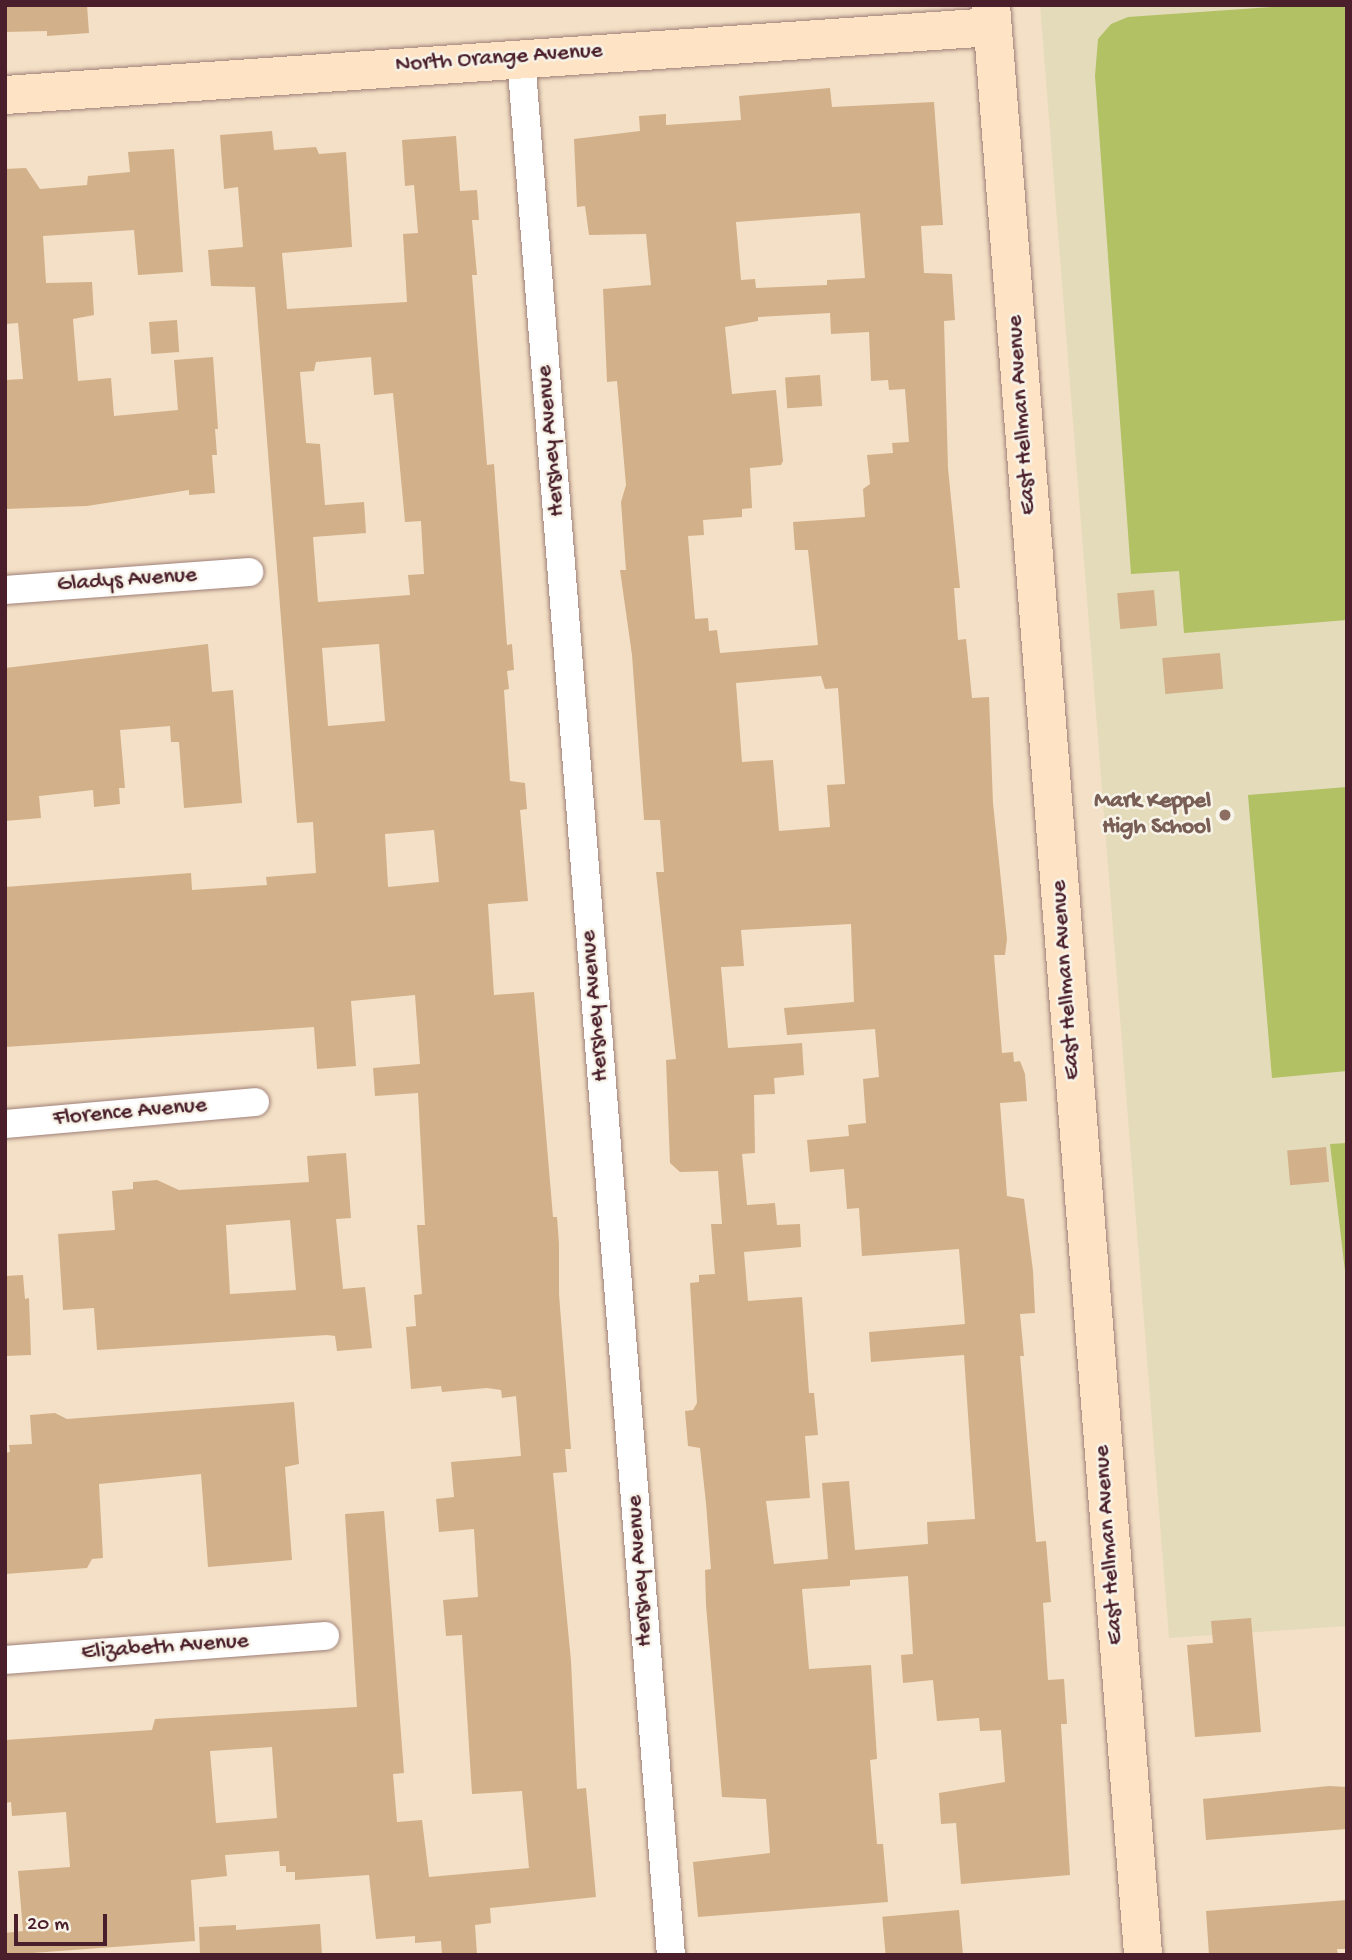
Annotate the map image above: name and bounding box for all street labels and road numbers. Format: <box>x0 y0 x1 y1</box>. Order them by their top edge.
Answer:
street label: North Orange Avenue <box>395 38 603 80</box>
street label: East Hellman Avenue <box>1002 314 1044 516</box>
street label: Hershey Avenue <box>532 364 572 518</box>
street label: Gladys Avenue <box>56 562 198 600</box>
street label: East Hellman Avenue <box>1046 879 1088 1081</box>
street label: Hershey Avenue <box>576 929 616 1083</box>
street label: Florence Avenue <box>52 1093 208 1133</box>
street label: East Hellman Avenue <box>1089 1444 1131 1646</box>
street label: Hershey Avenue <box>622 1494 660 1648</box>
street label: Elizabeth Avenue <box>80 1628 250 1668</box>

